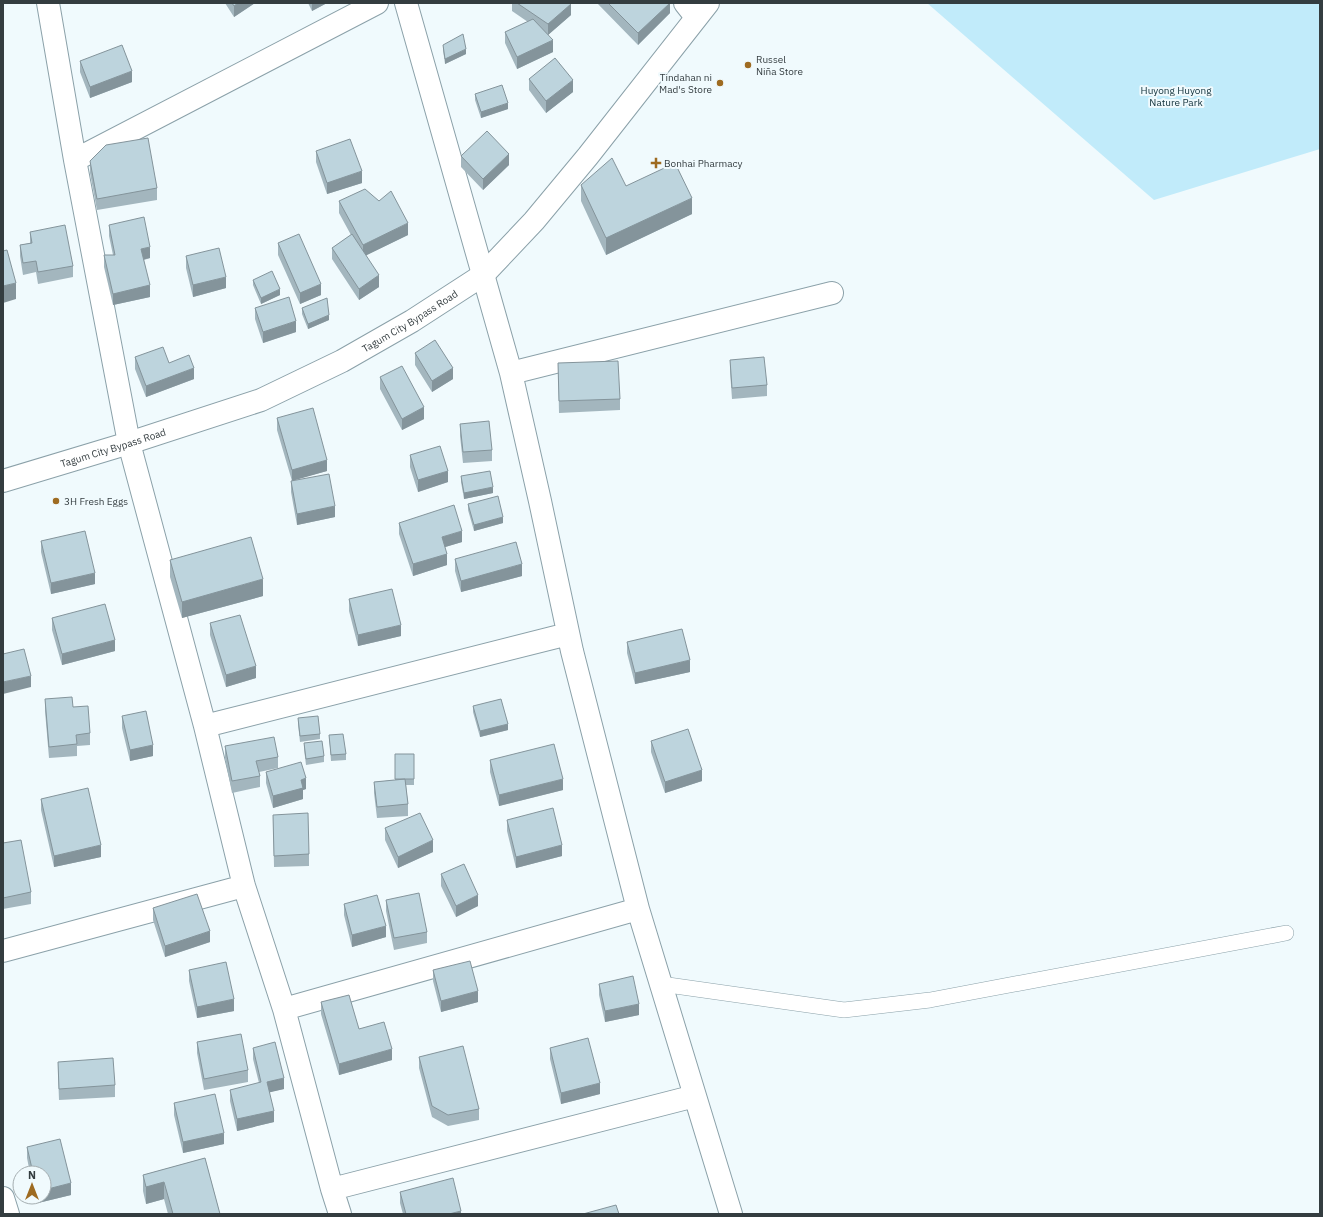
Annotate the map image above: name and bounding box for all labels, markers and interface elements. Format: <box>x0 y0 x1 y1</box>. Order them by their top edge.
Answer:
place label: Russel Niña Store <box>756 53 803 78</box>
marker: Russel Niña Store <box>743 60 753 70</box>
place label: Tindahan ni Mad's Store <box>659 71 713 96</box>
marker: Tindahan ni Mad's Store <box>715 78 725 88</box>
park label: Huyong Huyong Nature Park <box>1141 84 1212 109</box>
place label: Bonhai Pharmacy <box>664 157 743 170</box>
marker: Bonhai Pharmacy <box>651 158 661 168</box>
street label: Tagum City Bypass Road <box>360 287 460 355</box>
street label: Tagum City Bypass Road <box>59 425 168 470</box>
place label: 3H Fresh Eggs <box>64 495 128 508</box>
marker: 3H Fresh Eggs <box>51 496 61 506</box>
north arrow <box>12 1165 52 1205</box>
text: N <box>28 1168 36 1182</box>

